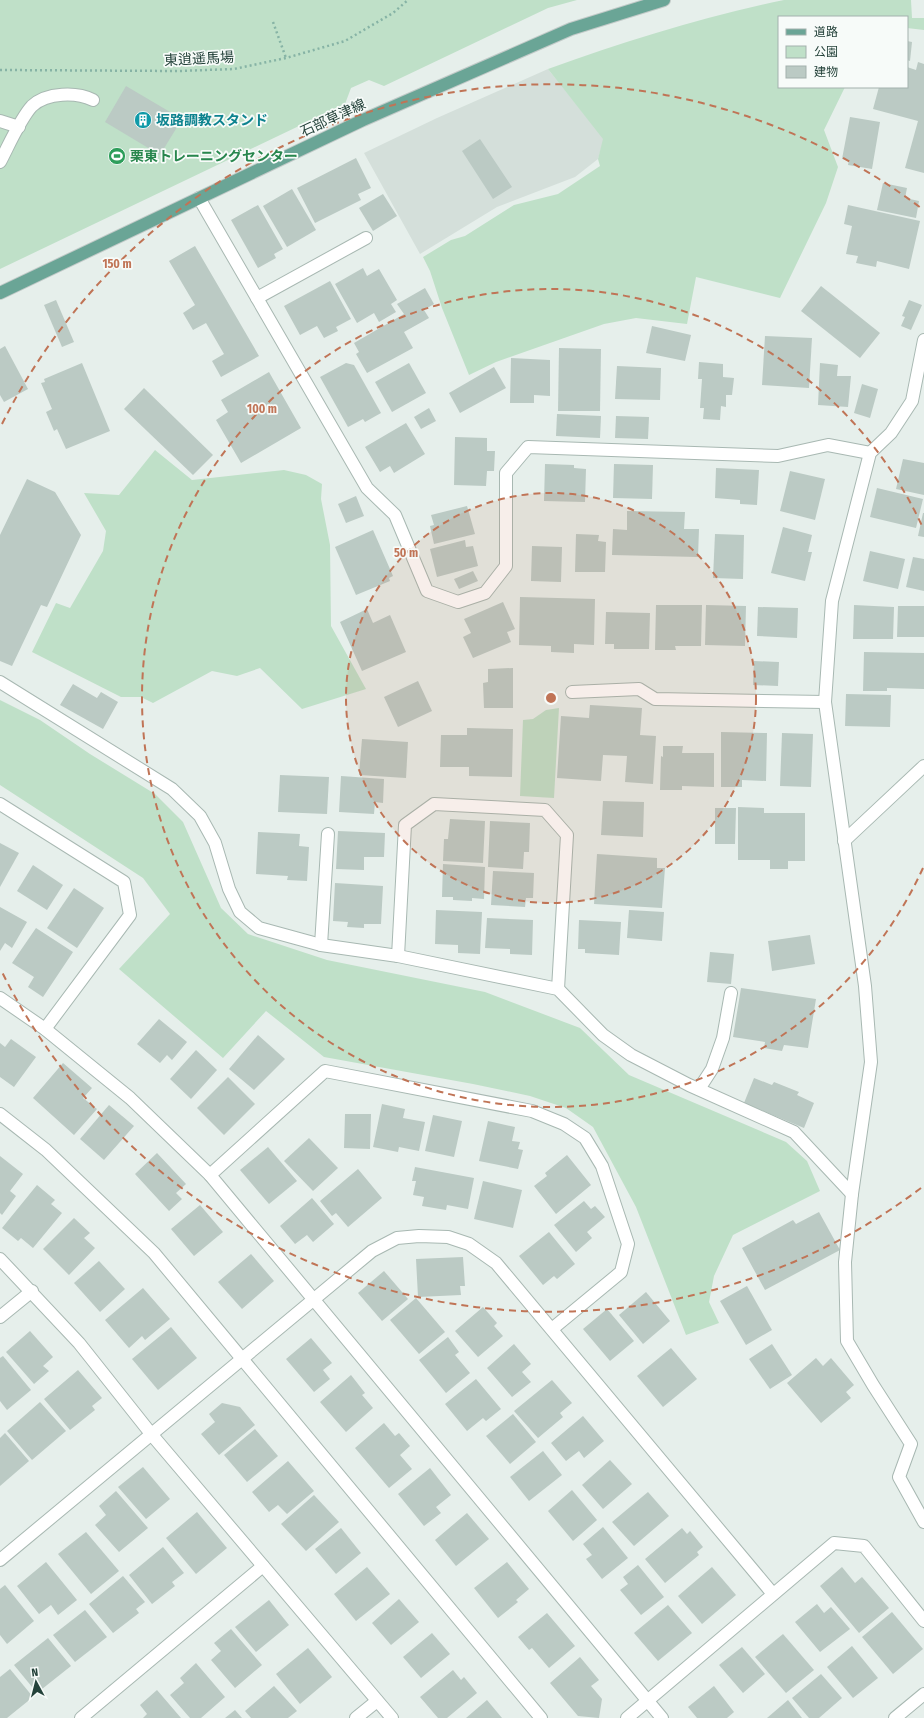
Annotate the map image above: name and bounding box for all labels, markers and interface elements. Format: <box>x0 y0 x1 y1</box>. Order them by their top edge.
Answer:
legend <box>778 16 908 88</box>
text: 道路 <box>814 25 838 39</box>
text: 公園 <box>814 45 838 59</box>
street label: 東逍遥馬場 <box>164 49 234 69</box>
text: 建物 <box>814 65 838 79</box>
street label: 石部草津線 <box>298 96 368 140</box>
building icon: 坂路調教スタンド <box>133 110 153 130</box>
place label: 坂路調教スタンド <box>156 112 268 129</box>
sports icon: 栗東トレーニングセンター <box>107 146 127 166</box>
place label: 栗東トレーニングセンター <box>130 148 298 165</box>
text: 150 m <box>102 257 132 271</box>
text: 100 m <box>247 402 277 416</box>
text: 50 m <box>394 546 418 560</box>
centre of rings <box>544 691 558 705</box>
north arrow <box>16 1662 56 1702</box>
text: N <box>31 1666 39 1679</box>

